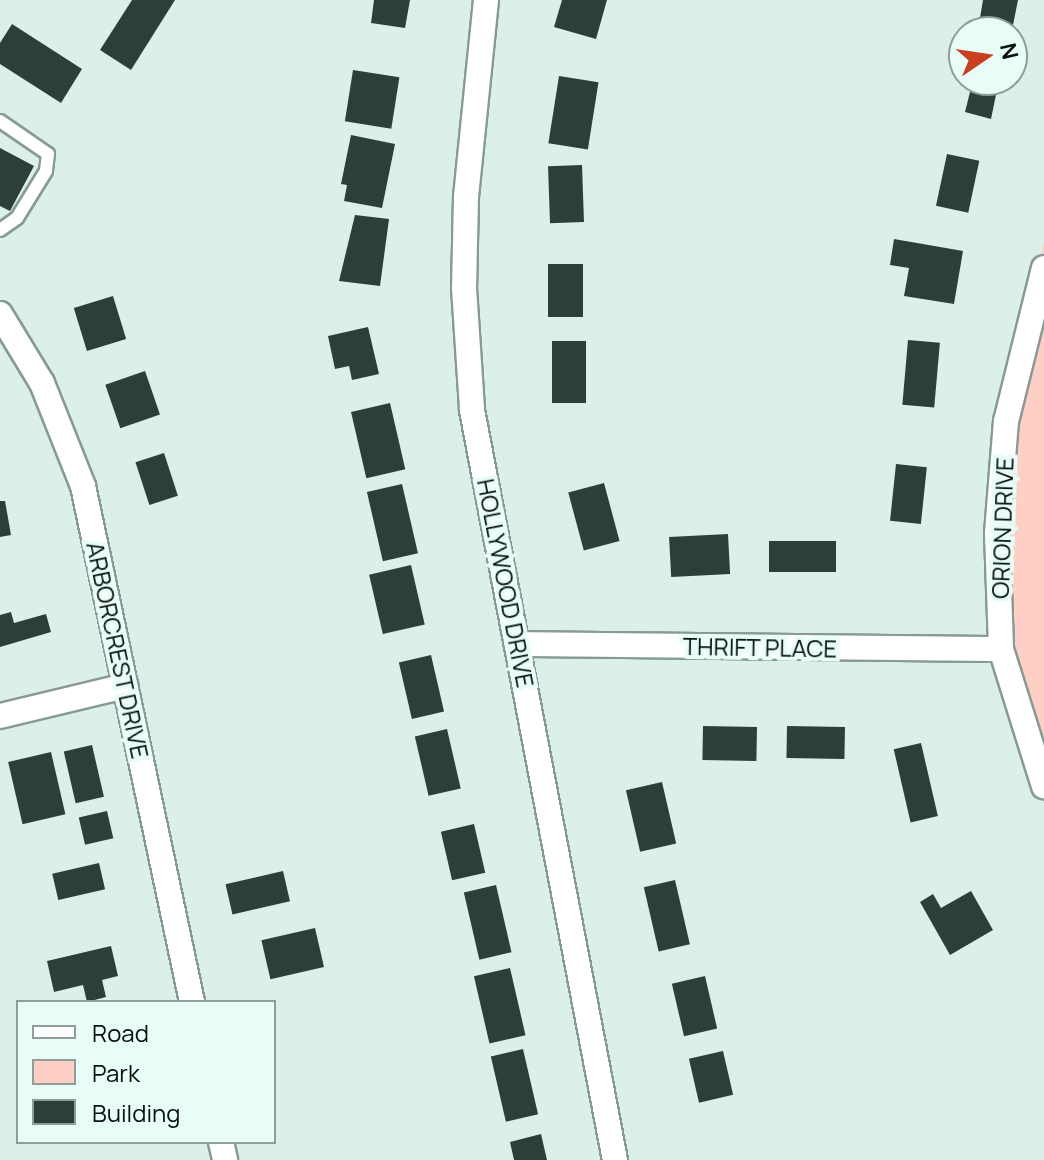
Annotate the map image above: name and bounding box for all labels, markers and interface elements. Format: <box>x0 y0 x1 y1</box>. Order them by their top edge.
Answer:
north arrow <box>948 16 1028 96</box>
text: N <box>993 40 1026 62</box>
street label: ORION DRIVE <box>985 457 1019 599</box>
street label: HOLLYWOOD DRIVE <box>472 476 540 690</box>
street label: ARBORCREST DRIVE <box>81 539 155 761</box>
street label: THRIFT PLACE <box>682 631 838 663</box>
legend <box>16 1000 276 1144</box>
text: Road <box>92 1016 149 1049</box>
text: Park <box>92 1056 140 1089</box>
text: Building <box>92 1096 180 1129</box>

